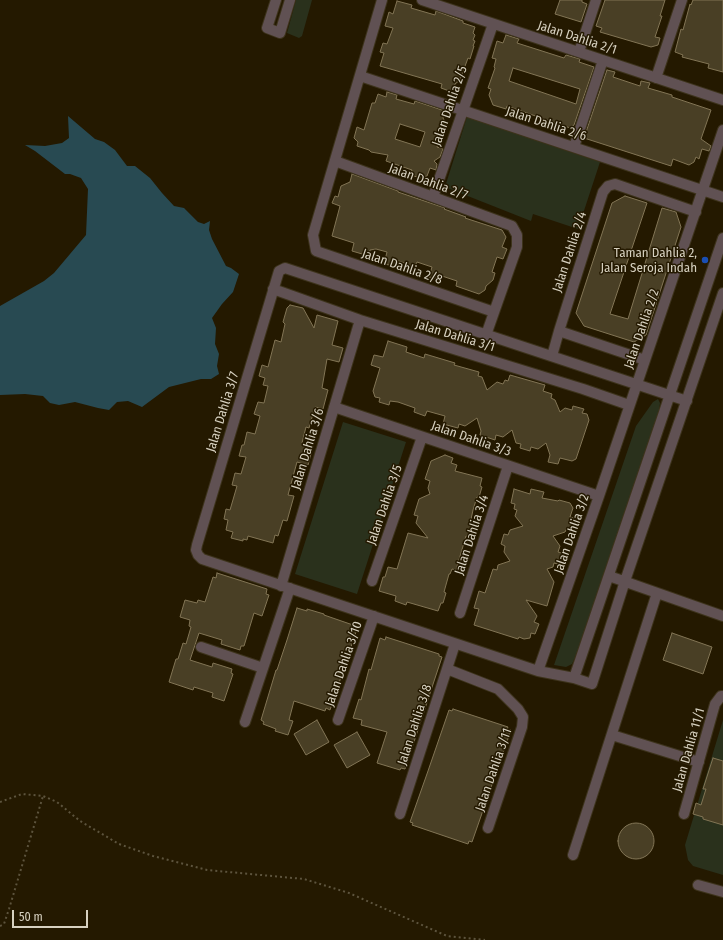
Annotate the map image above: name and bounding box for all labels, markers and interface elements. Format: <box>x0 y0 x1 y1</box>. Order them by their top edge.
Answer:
street label: Jalan Dahlia 2/1 <box>535 18 619 58</box>
street label: Jalan Dahlia 2/5 <box>429 64 471 148</box>
street label: Jalan Dahlia 2/6 <box>504 104 588 144</box>
street label: Jalan Dahlia 2/7 <box>386 160 470 204</box>
street label: Jalan Dahlia 2/4 <box>550 210 590 294</box>
place label: Taman Dahlia 2, Jalan Seroja Indah <box>601 245 697 276</box>
street label: Jalan Dahlia 2/8 <box>360 246 444 288</box>
marker: Taman Dahlia 2, Jalan Seroja Indah <box>700 255 710 265</box>
street label: Jalan Dahlia 2/2 <box>621 287 663 371</box>
street label: Jalan Dahlia 3/1 <box>413 317 497 355</box>
street label: Jalan Dahlia 3/7 <box>203 370 243 454</box>
street label: Jalan Dahlia 3/6 <box>288 407 328 491</box>
street label: Jalan Dahlia 3/3 <box>429 418 513 460</box>
street label: Jalan Dahlia 3/5 <box>364 463 406 547</box>
street label: Jalan Dahlia 3/2 <box>551 492 593 576</box>
street label: Jalan Dahlia 3/4 <box>452 493 492 577</box>
street label: Jalan Dahlia 3/10 <box>322 619 366 709</box>
street label: Jalan Dahlia 3/8 <box>395 683 435 767</box>
street label: Jalan Dahlia 11/1 <box>670 706 708 794</box>
street label: Jalan Dahlia 3/11 <box>472 726 516 814</box>
scale bar <box>14 902 90 928</box>
text: 50 m <box>19 910 43 924</box>

